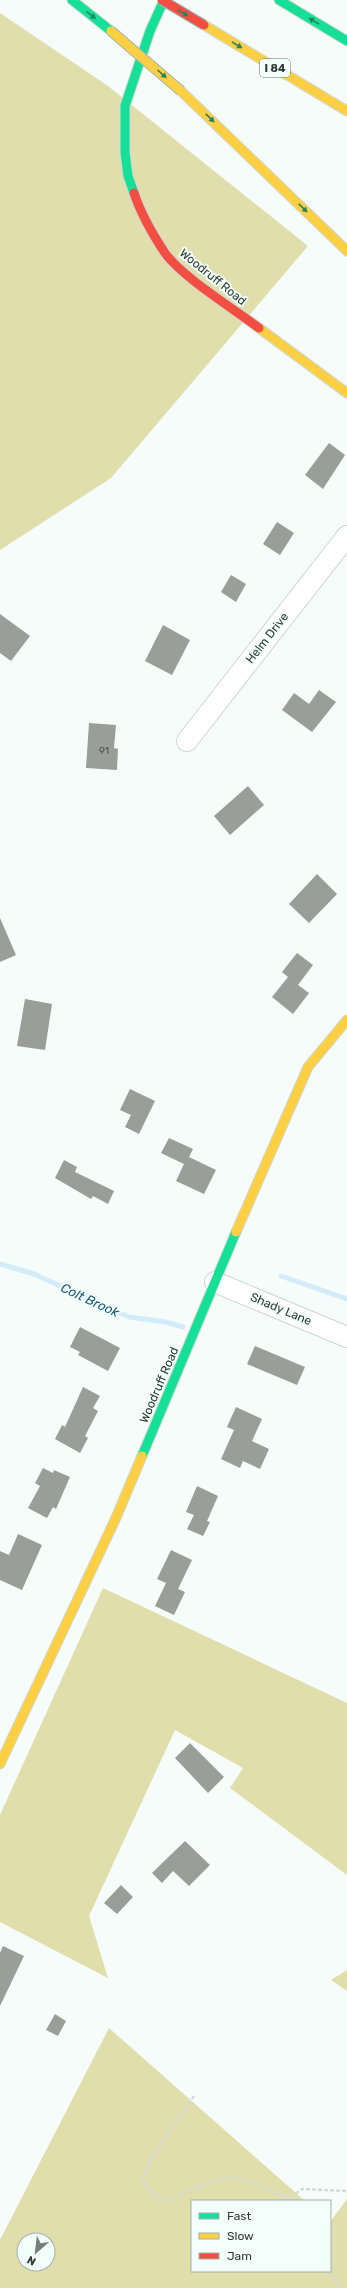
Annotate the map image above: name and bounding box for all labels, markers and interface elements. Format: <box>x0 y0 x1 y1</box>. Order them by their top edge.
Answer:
one-way arrow <box>177 9 189 16</box>
one-way arrow <box>86 11 97 20</box>
one-way arrow <box>308 17 320 24</box>
one-way arrow <box>231 42 243 49</box>
road number: I 84 <box>260 59 290 77</box>
one-way arrow <box>157 70 167 79</box>
one-way arrow <box>205 113 215 123</box>
one-way arrow <box>298 203 308 213</box>
street label: Woodruff Road <box>177 246 249 308</box>
street label: Helm Drive <box>243 610 291 666</box>
house number: 91 <box>99 745 109 757</box>
water label: Colt Brook <box>58 1280 122 1320</box>
street label: Shady Lane <box>248 1290 314 1328</box>
street label: Woodruff Road <box>137 1345 181 1425</box>
legend <box>191 2200 331 2272</box>
text: Fast <box>227 2209 251 2223</box>
text: Slow <box>227 2229 254 2243</box>
north arrow <box>16 2232 56 2272</box>
text: Jam <box>227 2249 252 2263</box>
text: N <box>25 2253 38 2268</box>

